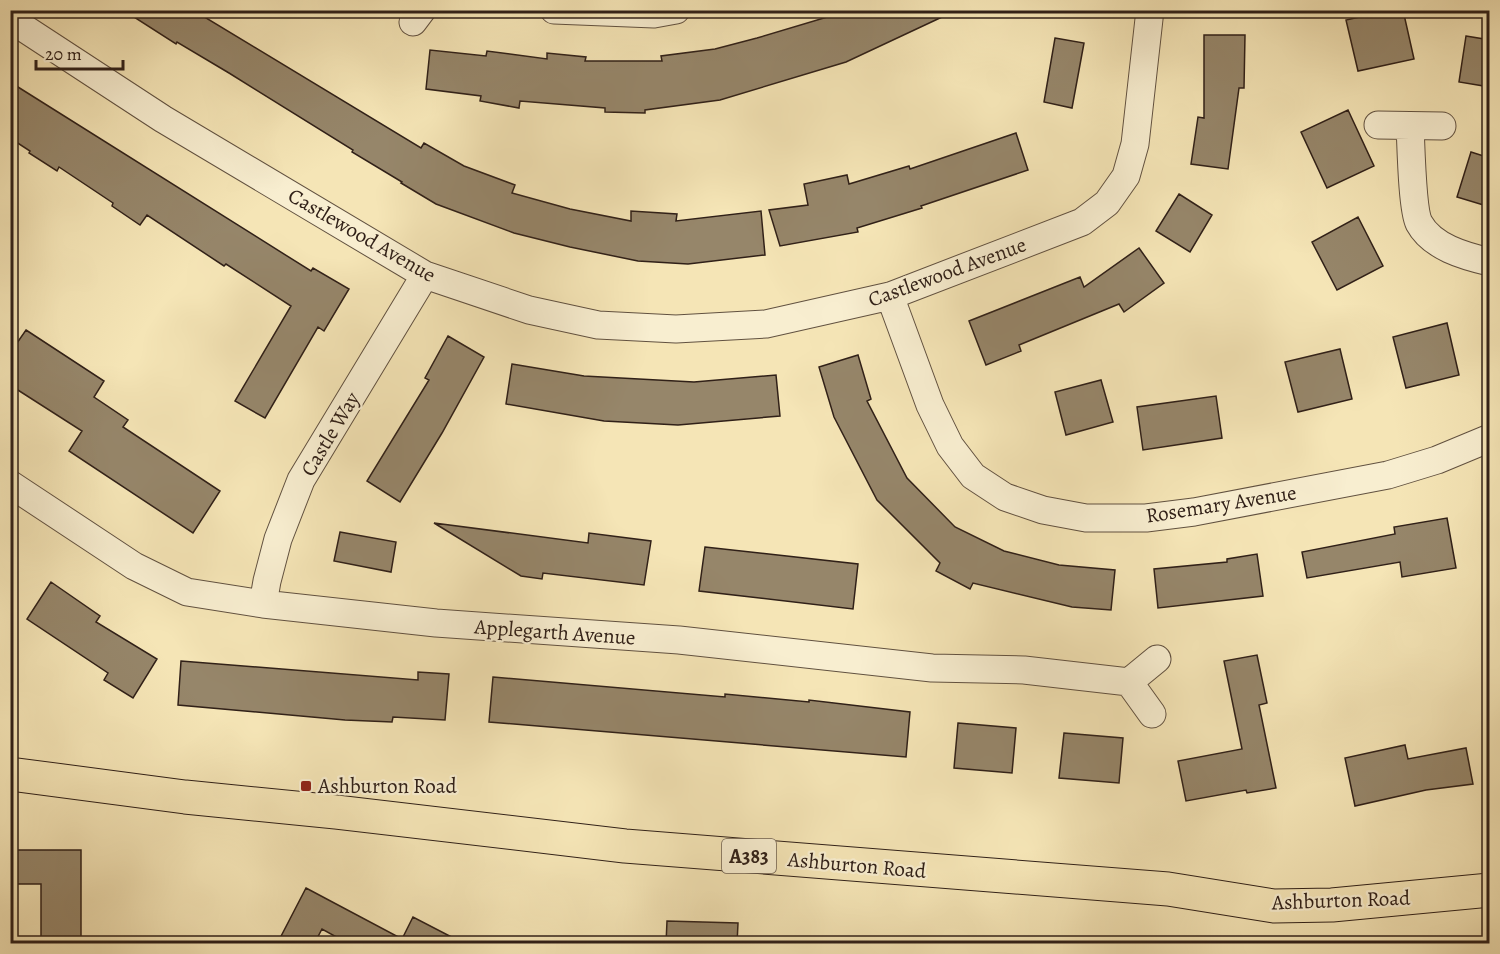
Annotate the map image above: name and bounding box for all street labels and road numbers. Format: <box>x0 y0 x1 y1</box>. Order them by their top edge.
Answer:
street label: Castlewood Avenue <box>283 181 441 289</box>
street label: Castlewood Avenue <box>864 230 1030 314</box>
street label: Castle Way <box>294 386 366 481</box>
street label: Rosemary Avenue <box>1144 478 1298 530</box>
street label: Applegarth Avenue <box>473 612 636 652</box>
road number: A383 <box>722 839 776 873</box>
street label: Ashburton Road <box>786 845 928 885</box>
street label: Ashburton Road <box>1270 884 1412 916</box>

